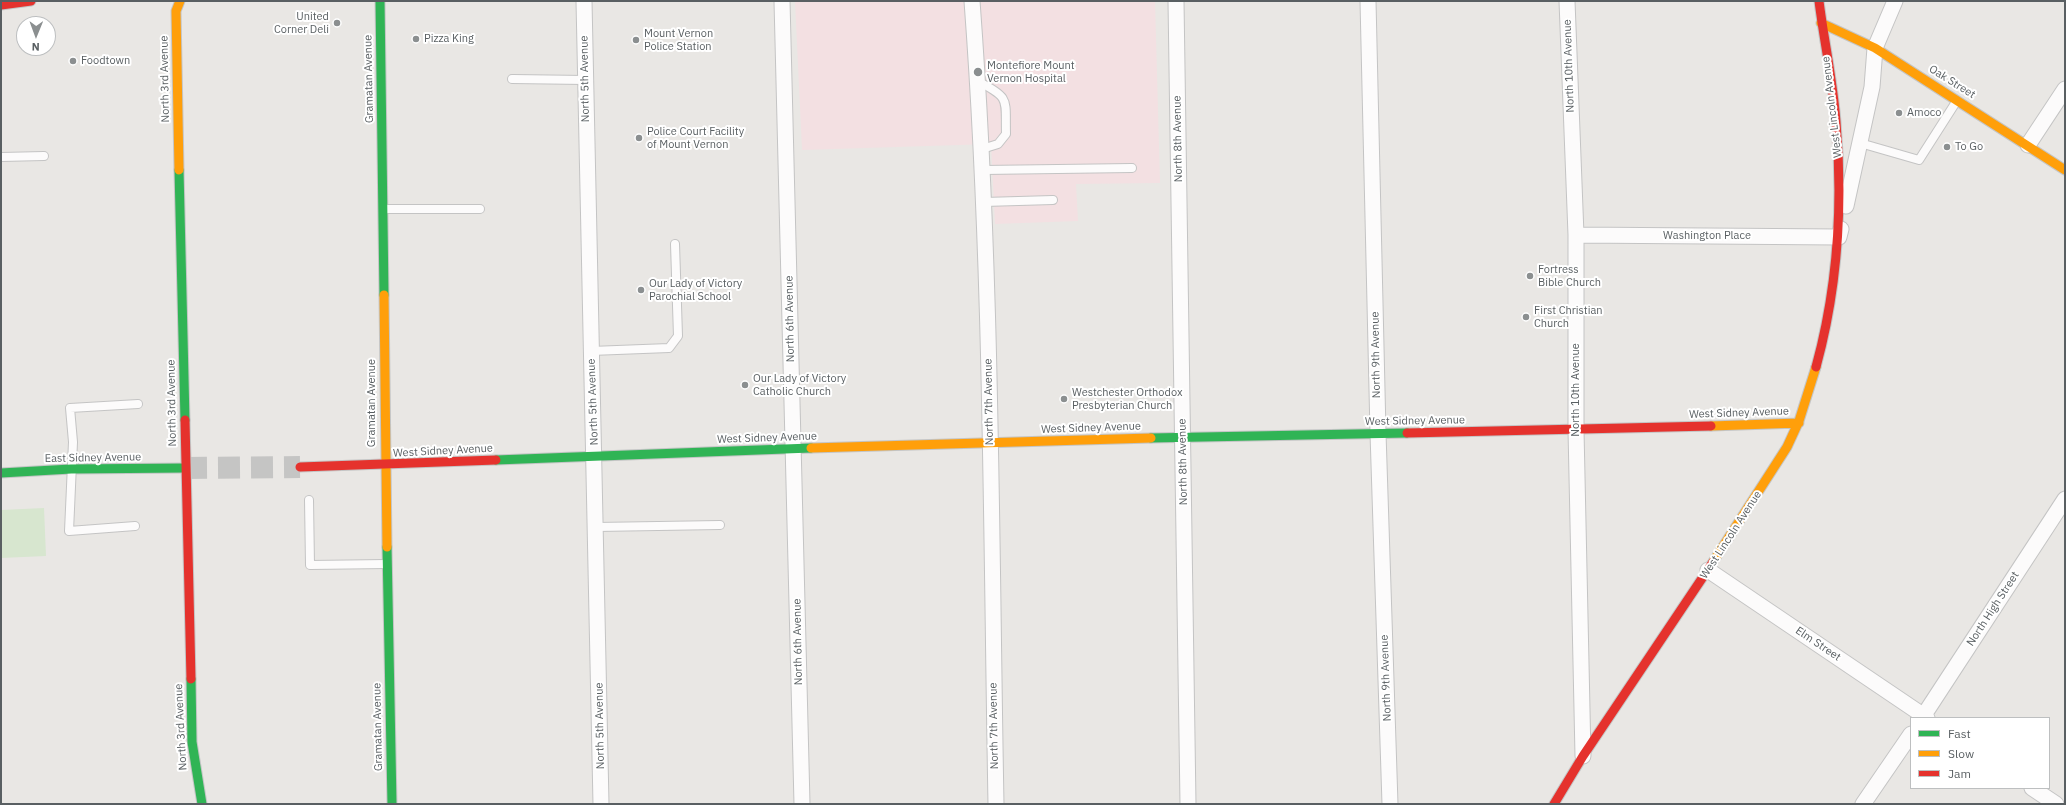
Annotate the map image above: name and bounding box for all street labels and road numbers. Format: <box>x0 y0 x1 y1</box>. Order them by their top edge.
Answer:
street label: North 10th Avenue <box>1561 19 1577 113</box>
street label: North 3rd Avenue <box>158 35 172 123</box>
street label: Gramatan Avenue <box>362 35 376 123</box>
street label: North 5th Avenue <box>578 36 592 122</box>
street label: West Lincoln Avenue <box>1819 56 1845 158</box>
street label: Oak Street <box>1926 63 1978 101</box>
street label: North 8th Avenue <box>1171 96 1185 182</box>
street label: Washington Place <box>1663 229 1751 243</box>
street label: North 6th Avenue <box>783 276 797 362</box>
street label: North 9th Avenue <box>1369 312 1383 398</box>
street label: North 10th Avenue <box>1569 343 1583 437</box>
street label: North 5th Avenue <box>585 358 601 446</box>
street label: North 3rd Avenue <box>165 359 179 447</box>
street label: Gramatan Avenue <box>365 359 379 447</box>
street label: North 7th Avenue <box>982 359 996 445</box>
street label: West Sidney Avenue <box>1689 405 1789 421</box>
street label: West Sidney Avenue <box>1365 414 1465 428</box>
street label: North 8th Avenue <box>1176 419 1190 505</box>
street label: West Sidney Avenue <box>1041 420 1141 436</box>
street label: West Sidney Avenue <box>717 430 817 446</box>
street label: West Sidney Avenue <box>393 442 493 460</box>
street label: East Sidney Avenue <box>45 451 141 465</box>
street label: West Lincoln Avenue <box>1698 489 1764 581</box>
street label: North High Street <box>1964 569 2022 649</box>
street label: North 6th Avenue <box>791 599 805 685</box>
street label: Elm Street <box>1793 624 1843 664</box>
street label: North 9th Avenue <box>1378 634 1394 722</box>
street label: North 3rd Avenue <box>172 683 190 771</box>
street label: Gramatan Avenue <box>371 683 385 771</box>
street label: North 5th Avenue <box>593 683 607 769</box>
street label: North 7th Avenue <box>987 683 1001 769</box>

